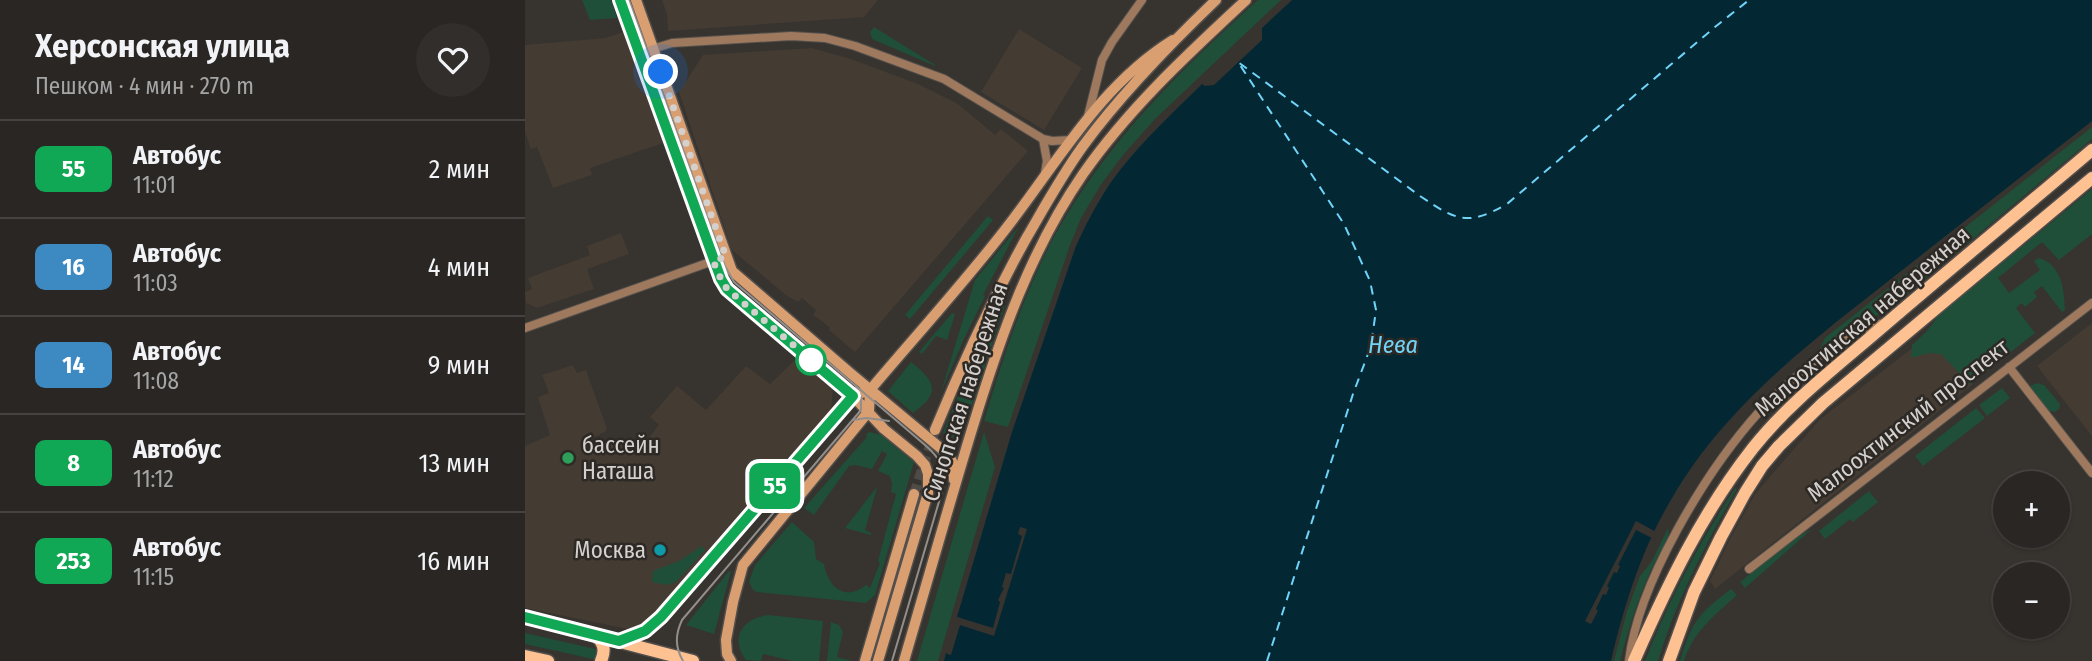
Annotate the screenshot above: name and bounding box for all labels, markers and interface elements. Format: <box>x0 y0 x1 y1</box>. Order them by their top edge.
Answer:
button: heart <box>416 23 490 97</box>
text: Херсонская улица <box>35 26 290 66</box>
your location <box>643 54 678 89</box>
text: Пешком · 4 мин · 270 m <box>35 72 254 100</box>
text: Автобус <box>133 140 221 171</box>
text: 2 мин <box>429 154 490 185</box>
text: 55 <box>62 155 85 183</box>
text: 11:01 <box>133 171 176 199</box>
street label: Малоохтинская набережная <box>1749 220 1975 422</box>
text: Автобус <box>133 238 221 269</box>
text: 4 мин <box>428 252 490 283</box>
text: 16 <box>62 253 85 281</box>
text: 11:03 <box>133 269 178 297</box>
street label: Синопская набережная <box>916 279 1014 505</box>
water label: Нева <box>1368 331 1418 359</box>
street label: Малоохтинский проспект <box>1802 332 2015 507</box>
text: Автобус <box>133 336 221 367</box>
unlabelled marker <box>796 345 826 375</box>
text: 9 мин <box>428 350 490 381</box>
text: 14 <box>62 351 85 379</box>
text: 11:08 <box>133 367 179 395</box>
place label: бассейн Наташа <box>582 431 660 485</box>
text: Автобус <box>133 434 221 465</box>
text: 13 мин <box>418 448 490 479</box>
text: 8 <box>67 449 80 477</box>
marker: бассейн Наташа <box>560 450 576 466</box>
line badge: 55 <box>743 463 807 509</box>
text: 11:12 <box>133 465 174 493</box>
map controls <box>1993 471 2070 639</box>
button: + <box>1993 471 2070 548</box>
text: 55 <box>763 472 787 500</box>
text: Автобус <box>133 532 221 563</box>
place label: Москва <box>574 536 646 564</box>
marker: Москва <box>652 542 668 558</box>
text: 16 мин <box>417 546 490 577</box>
text: 253 <box>56 547 91 575</box>
button: − <box>1993 562 2070 639</box>
text: 11:15 <box>133 563 174 591</box>

